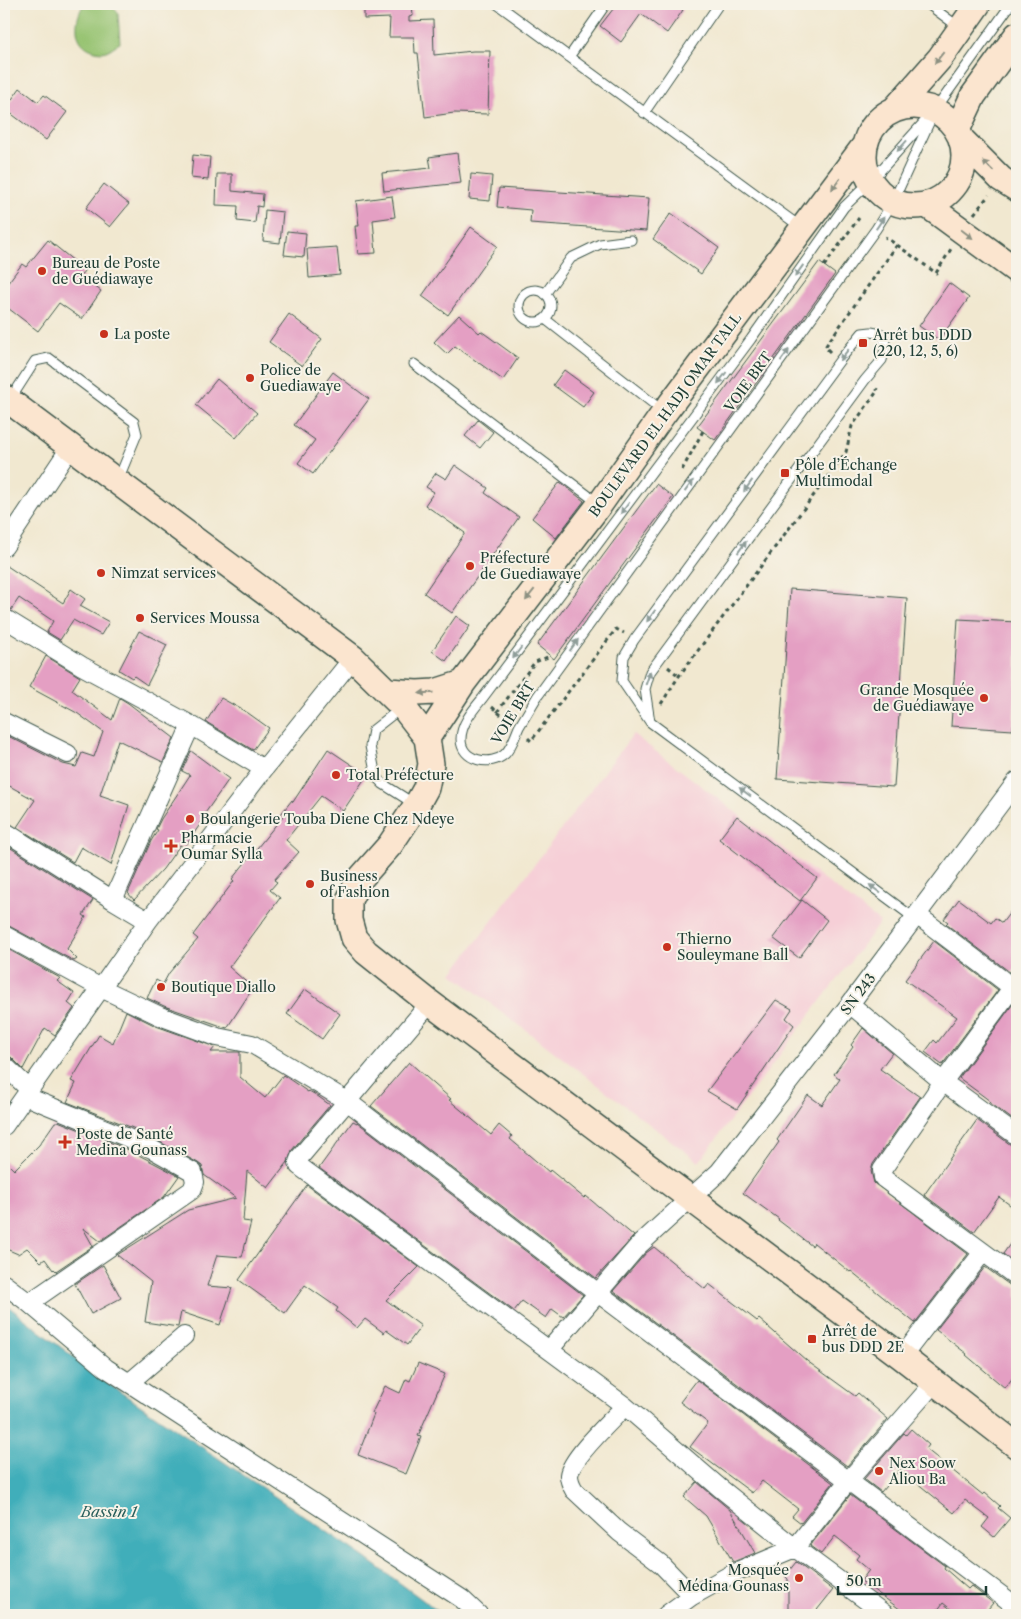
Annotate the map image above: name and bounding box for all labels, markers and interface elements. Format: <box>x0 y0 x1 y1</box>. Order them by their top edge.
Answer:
one-way arrow <box>934 51 944 64</box>
one-way arrow <box>896 140 908 152</box>
one-way arrow <box>982 160 994 172</box>
one-way arrow <box>830 177 841 190</box>
one-way arrow <box>875 216 885 229</box>
one-way arrow <box>960 228 973 239</box>
place label: Bureau de Poste de Guédiawaye <box>52 254 160 288</box>
one-way arrow <box>794 264 804 278</box>
marker: Bureau de Poste de Guédiawaye <box>36 265 48 277</box>
street label: BOULEVARD EL HADJ OMAR TALL <box>585 310 745 520</box>
place label: La poste <box>114 325 170 343</box>
place label: Arrêt bus DDD (220, 12, 5, 6) <box>872 326 972 360</box>
marker: La poste <box>98 328 110 340</box>
marker: Arrêt bus DDD (220, 12, 5, 6) <box>857 337 869 349</box>
street label: VOIE BRT <box>720 348 776 416</box>
one-way arrow <box>780 348 790 362</box>
one-way arrow <box>839 348 850 361</box>
place label: Police de Guediawaye <box>260 361 341 395</box>
one-way arrow <box>716 371 727 384</box>
marker: Police de Guediawaye <box>244 372 256 384</box>
place label: Pôle d’Échange Multimodal <box>795 456 897 490</box>
marker: Pôle d’Échange Multimodal <box>779 467 791 479</box>
one-way arrow <box>684 479 694 493</box>
one-way arrow <box>742 479 753 492</box>
one-way arrow <box>619 501 630 514</box>
one-way arrow <box>737 541 748 554</box>
place label: Préfecture de Guediawaye <box>480 549 581 583</box>
marker: Préfecture de Guediawaye <box>464 560 476 572</box>
place label: Nimzat services <box>111 564 216 582</box>
marker: Nimzat services <box>95 567 107 579</box>
one-way arrow <box>525 588 536 601</box>
place label: Services Moussa <box>150 609 260 627</box>
one-way arrow <box>646 609 656 623</box>
marker: Services Moussa <box>134 612 146 624</box>
one-way arrow <box>569 638 579 652</box>
one-way arrow <box>512 646 522 660</box>
one-way arrow <box>645 671 652 686</box>
street label: VOIE BRT <box>487 678 539 748</box>
place label: Grande Mosquée de Guédiawaye <box>859 681 974 715</box>
one-way arrow <box>418 689 434 697</box>
marker: Grande Mosquée de Guédiawaye <box>978 692 990 704</box>
place label: Total Préfecture <box>346 766 454 784</box>
marker: Total Préfecture <box>330 769 342 781</box>
one-way arrow <box>739 787 752 798</box>
place label: Boulangerie Touba Diene Chez Ndeye <box>200 810 454 828</box>
marker: Boulangerie Touba Diene Chez Ndeye <box>184 813 196 825</box>
place label: Pharmacie Oumar Sylla <box>181 829 263 863</box>
marker: Pharmacie Oumar Sylla <box>165 840 177 852</box>
place label: Business of Fashion <box>320 867 390 901</box>
marker: Business of Fashion <box>304 878 316 890</box>
one-way arrow <box>869 884 882 895</box>
place label: Thierno Souleymane Ball <box>677 930 788 964</box>
marker: Thierno Souleymane Ball <box>661 941 673 953</box>
street label: SN 243 <box>837 970 879 1018</box>
place label: Boutique Diallo <box>171 978 276 996</box>
marker: Boutique Diallo <box>155 981 167 993</box>
place label: Poste de Santé Medina Gounass <box>76 1125 187 1159</box>
marker: Poste de Santé Medina Gounass <box>58 1135 72 1149</box>
place label: Arrêt de bus DDD 2E <box>821 1322 904 1356</box>
marker: Arrêt de bus DDD 2E <box>806 1333 818 1345</box>
place label: Nex Soow Aliou Ba <box>888 1454 956 1488</box>
marker: Nex Soow Aliou Ba <box>873 1465 885 1477</box>
water label: Bassin 1 <box>80 1502 139 1521</box>
place label: Mosquée Médina Gounass <box>678 1561 789 1595</box>
scale bar <box>838 1564 986 1596</box>
text: 50 m <box>846 1571 882 1590</box>
marker: Mosquée Médina Gounass <box>793 1572 805 1584</box>

